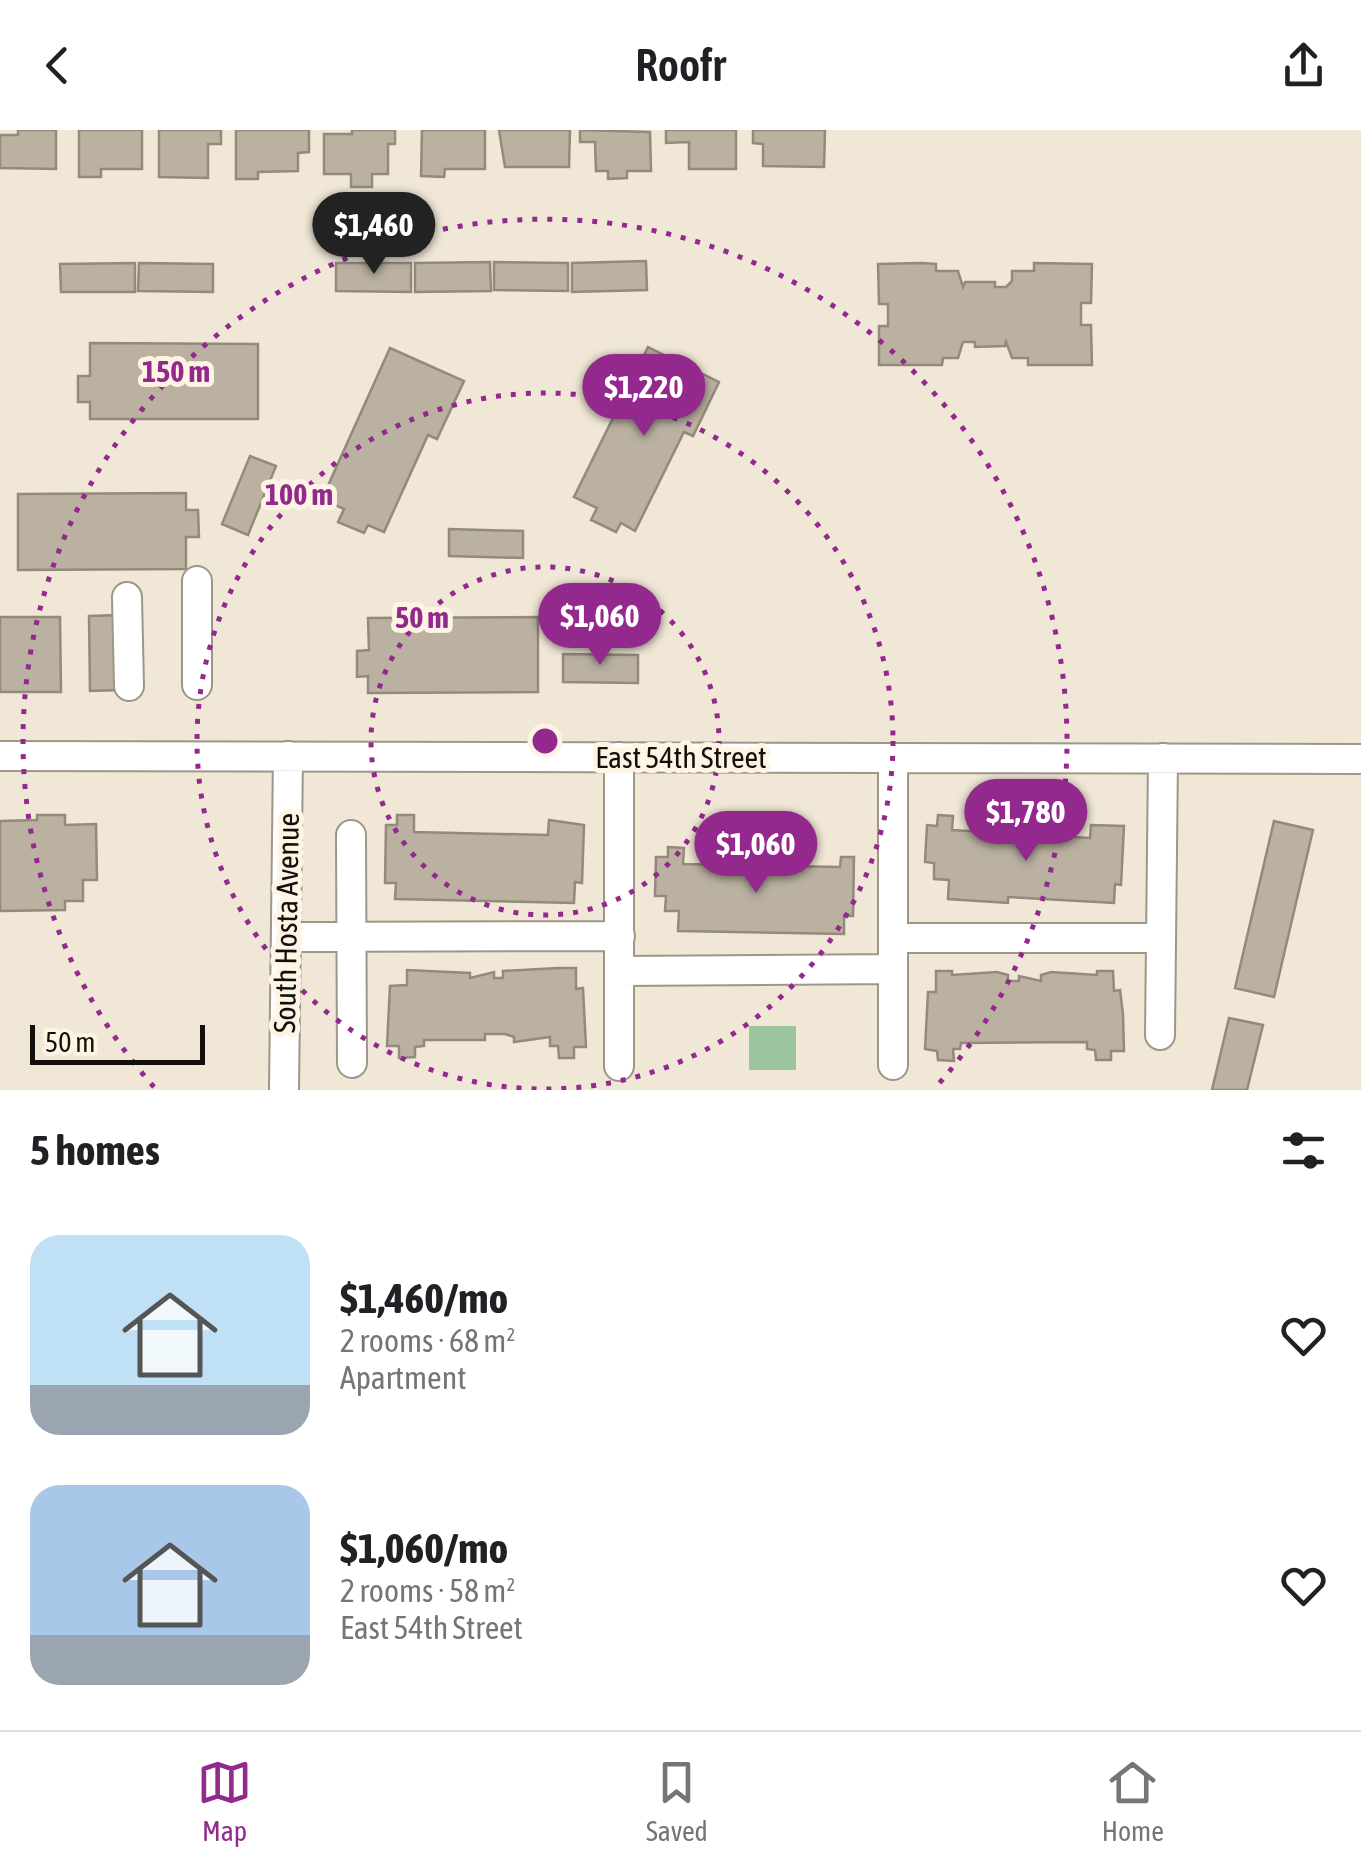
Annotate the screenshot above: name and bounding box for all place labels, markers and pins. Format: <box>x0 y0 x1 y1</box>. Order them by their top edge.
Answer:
pin: $1,460 <box>293 192 455 277</box>
pin: $1,220 <box>563 354 725 439</box>
pin: $1,060 <box>519 583 681 668</box>
centre of rings <box>527 723 563 759</box>
pin: $1,780 <box>945 779 1107 864</box>
pin: $1,060 <box>675 811 837 896</box>

